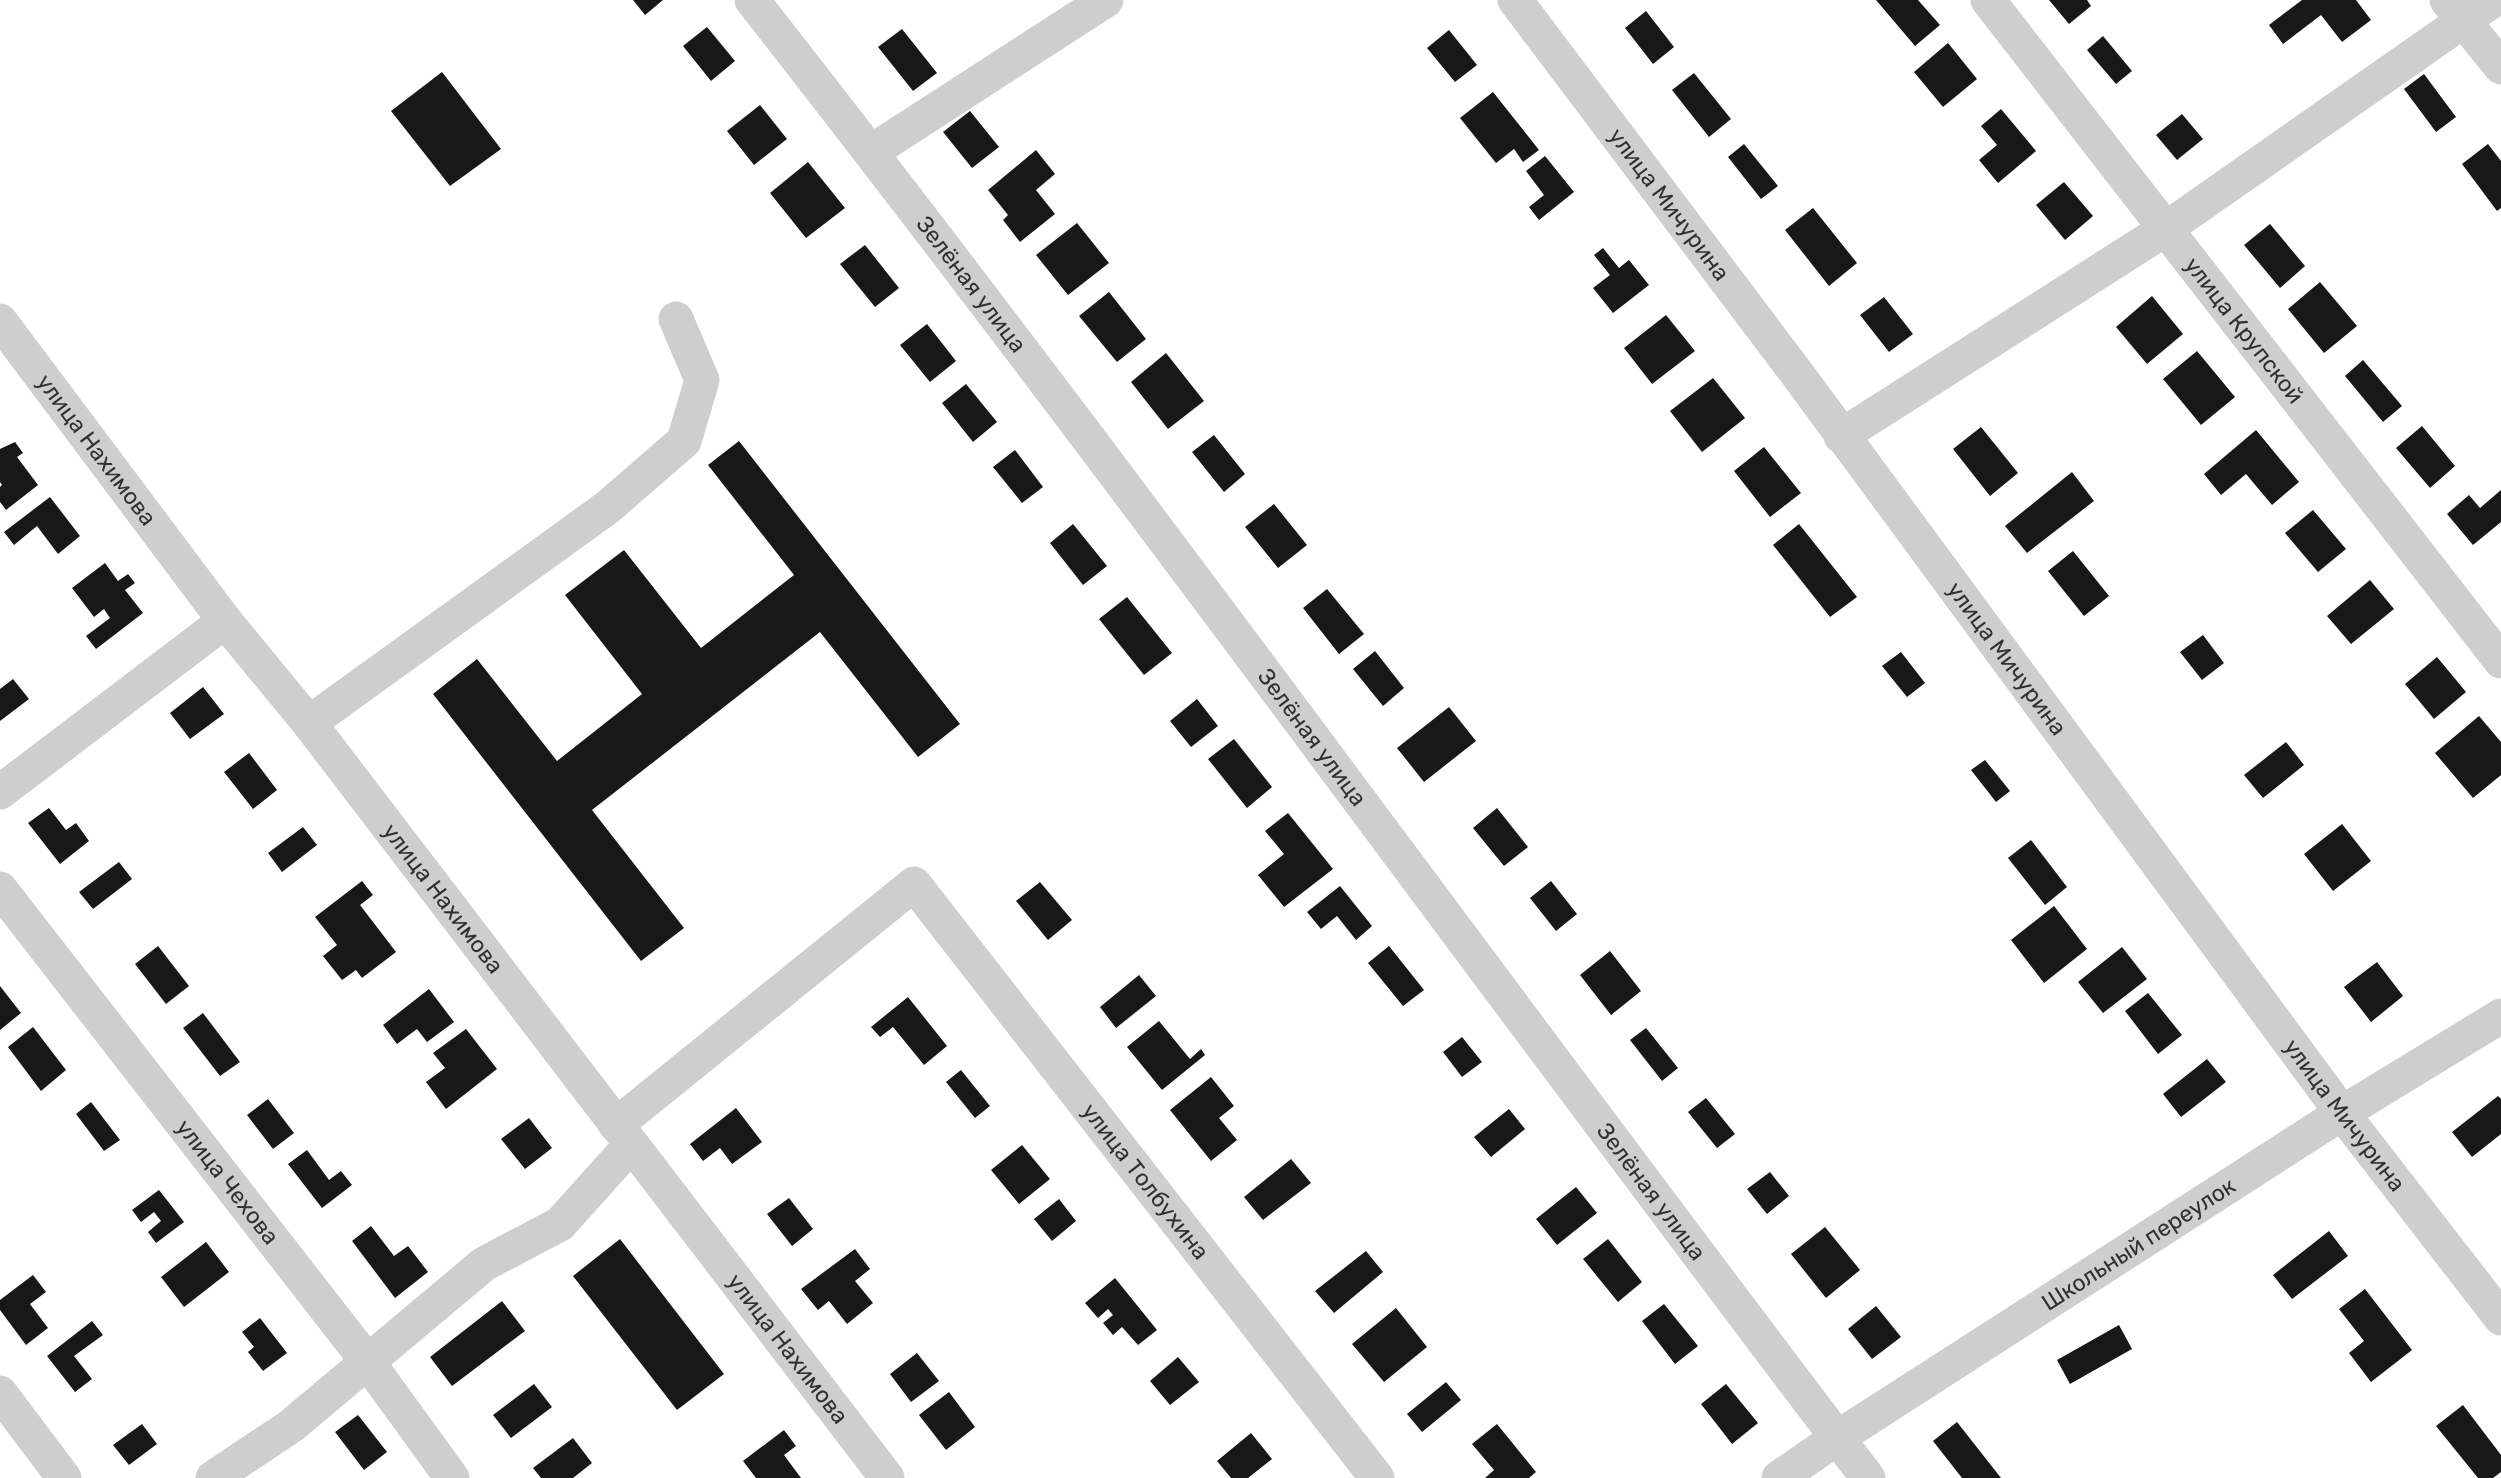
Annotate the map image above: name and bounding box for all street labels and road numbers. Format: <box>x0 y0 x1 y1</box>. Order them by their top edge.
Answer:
street label: улица Мичурина <box>1603 123 1736 286</box>
street label: Зелёная улица <box>910 210 1032 358</box>
street label: улица Крупской <box>2179 251 2310 409</box>
street label: улица Нахимова <box>31 369 162 531</box>
street label: улица Мичурина <box>1941 576 2073 741</box>
street label: Зелёная улица <box>1252 663 1373 811</box>
street label: улица Нахимова <box>377 818 510 979</box>
street label: улица Мичурина <box>2278 1033 2411 1197</box>
street label: улица Толбухина <box>1076 1097 1215 1265</box>
street label: улица Чехова <box>170 1114 285 1250</box>
street label: Зелёная улица <box>1591 1117 1712 1266</box>
street label: Школьный переулок <box>2036 1171 2241 1317</box>
street label: улица Нахимова <box>722 1268 854 1429</box>

